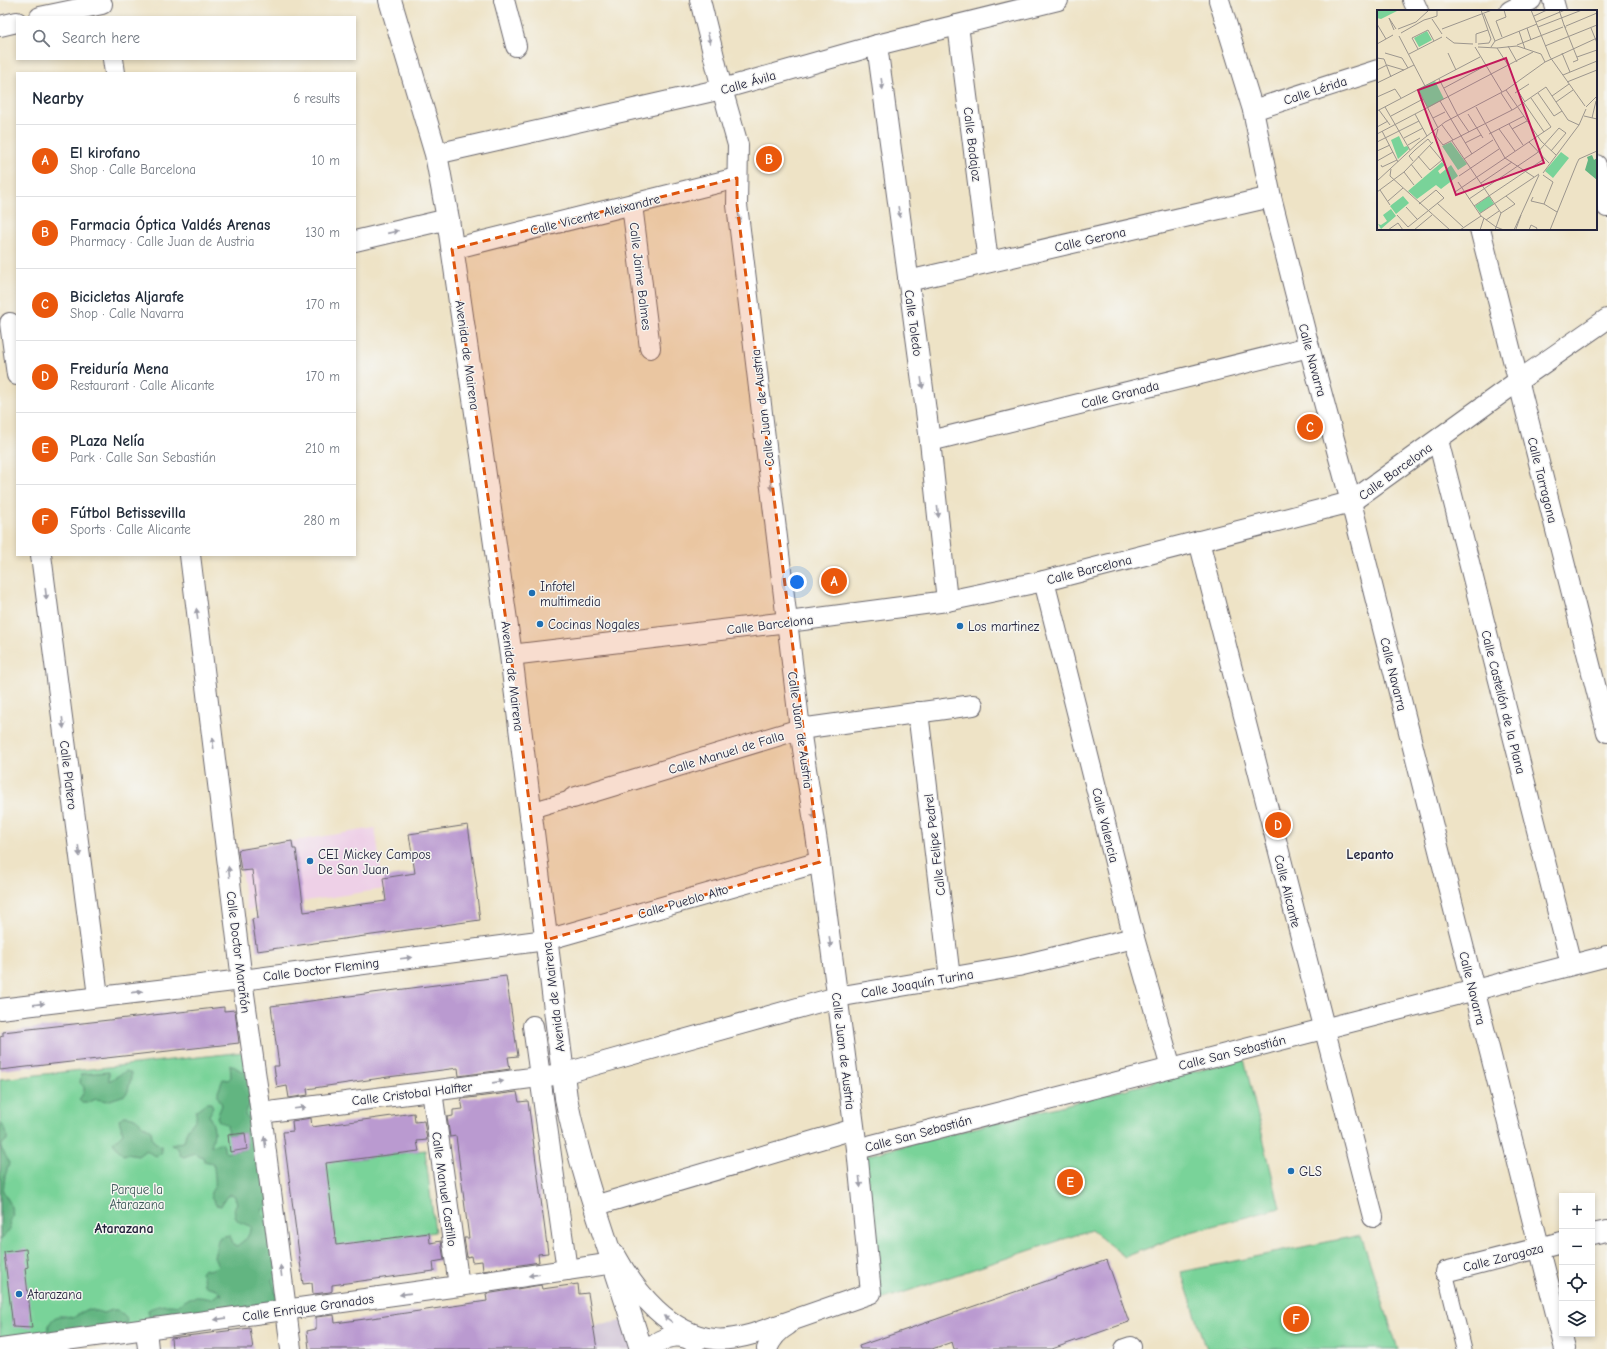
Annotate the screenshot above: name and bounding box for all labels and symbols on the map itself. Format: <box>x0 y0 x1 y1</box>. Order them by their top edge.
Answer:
inset map <box>1377 10 1597 230</box>
one-way arrow <box>706 32 712 44</box>
street label: Calle Ávila <box>719 66 777 98</box>
street label: Calle Lérida <box>1282 73 1349 108</box>
one-way arrow <box>879 77 885 90</box>
street label: Calle Badajoz <box>961 106 985 182</box>
pin: B <box>756 144 782 174</box>
street label: Calle Vicente Aleixandre <box>529 191 662 238</box>
one-way arrow <box>896 206 902 218</box>
one-way arrow <box>735 211 742 223</box>
street label: Calle Jaime Balmes <box>626 221 655 331</box>
street label: Calle Gerona <box>1053 224 1127 255</box>
one-way arrow <box>387 228 399 234</box>
street label: Calle Toledo <box>901 289 926 357</box>
street label: Avenida de Mairena <box>452 299 483 411</box>
street label: Calle Navarra <box>1296 322 1329 398</box>
street label: Calle Juan de Austria <box>748 348 777 467</box>
one-way arrow <box>919 377 925 389</box>
street label: Calle Granada <box>1080 378 1161 411</box>
pin: C <box>1297 412 1323 442</box>
street label: Calle Tarragona <box>1525 436 1560 525</box>
street label: Calle Barcelona <box>1356 440 1435 503</box>
one-way arrow <box>768 479 774 491</box>
one-way arrow <box>934 506 941 518</box>
street label: Calle Barcelona <box>1045 552 1133 587</box>
pin: A <box>821 566 847 596</box>
your location <box>787 572 807 592</box>
place label: Infotel multimedia <box>540 579 601 609</box>
one-way arrow <box>43 588 49 600</box>
marker: Infotel multimedia <box>527 588 537 598</box>
one-way arrow <box>194 607 200 620</box>
street label: Calle Barcelona <box>726 612 814 637</box>
place label: Cocinas Nogales <box>548 617 640 632</box>
marker: Cocinas Nogales <box>535 619 545 629</box>
place label: Los martinez <box>968 619 1040 634</box>
street label: Avenida de Mairena <box>498 620 527 732</box>
marker: Los martinez <box>955 621 965 631</box>
street label: Calle Castellón de la Plana <box>1478 629 1529 776</box>
street label: Calle Navarra <box>1377 636 1410 712</box>
street label: Calle Juan de Austria <box>785 671 816 790</box>
one-way arrow <box>59 717 66 729</box>
street label: Calle Manuel de Falla <box>667 728 786 777</box>
one-way arrow <box>210 737 216 749</box>
street label: Calle Platero <box>57 740 80 811</box>
street label: Calle Valencia <box>1089 786 1122 864</box>
street label: Calle Felipe Pedrel <box>921 793 948 897</box>
one-way arrow <box>810 807 816 819</box>
pin: D <box>1265 810 1291 840</box>
one-way arrow <box>76 845 83 858</box>
district label: Lepanto <box>1346 846 1394 863</box>
place label: CEI Mickey Campos De San Juan <box>318 847 431 877</box>
street label: Calle Alicante <box>1271 853 1304 930</box>
marker: CEI Mickey Campos De San Juan <box>305 856 315 866</box>
one-way arrow <box>226 866 232 878</box>
street label: Calle Pueblo Alto <box>636 881 730 922</box>
street label: Calle Doctor Marañón <box>224 890 253 1014</box>
one-way arrow <box>827 936 833 948</box>
street label: Avenida de Mairena <box>539 941 568 1053</box>
street label: Calle Navarra <box>1456 950 1489 1026</box>
street label: Calle Doctor Fleming <box>262 955 380 984</box>
one-way arrow <box>400 955 412 961</box>
street label: Calle Joaquín Turina <box>860 966 975 1001</box>
one-way arrow <box>131 988 143 995</box>
street label: Calle Juan de Austria <box>829 992 858 1111</box>
one-way arrow <box>33 1001 45 1007</box>
street label: Calle San Sebastián <box>1177 1032 1287 1073</box>
street label: Calle Cristobal Halfter <box>351 1079 474 1108</box>
one-way arrow <box>492 1079 504 1085</box>
one-way arrow <box>294 1105 306 1111</box>
street label: Calle San Sebastián <box>863 1112 973 1155</box>
street label: Calle Manuel Castillo <box>429 1131 460 1248</box>
one-way arrow <box>262 1136 268 1148</box>
place label: GLS <box>1299 1164 1322 1179</box>
marker: GLS <box>1286 1166 1296 1176</box>
pin: E <box>1057 1167 1083 1197</box>
one-way arrow <box>857 1176 863 1188</box>
park label: Parque la Atarazana <box>109 1182 165 1212</box>
district label: Atarazana <box>94 1220 154 1237</box>
street label: Calle Zaragoza <box>1461 1240 1545 1275</box>
one-way arrow <box>278 1265 284 1277</box>
one-way arrow <box>528 1272 540 1278</box>
place label: Atarazana <box>27 1287 82 1302</box>
marker: Atarazana <box>14 1289 24 1299</box>
street label: Calle Enrique Granados <box>241 1291 375 1324</box>
one-way arrow <box>399 1291 411 1297</box>
pin: F <box>1283 1304 1309 1334</box>
one-way arrow <box>662 1315 673 1323</box>
one-way arrow <box>214 1316 226 1322</box>

